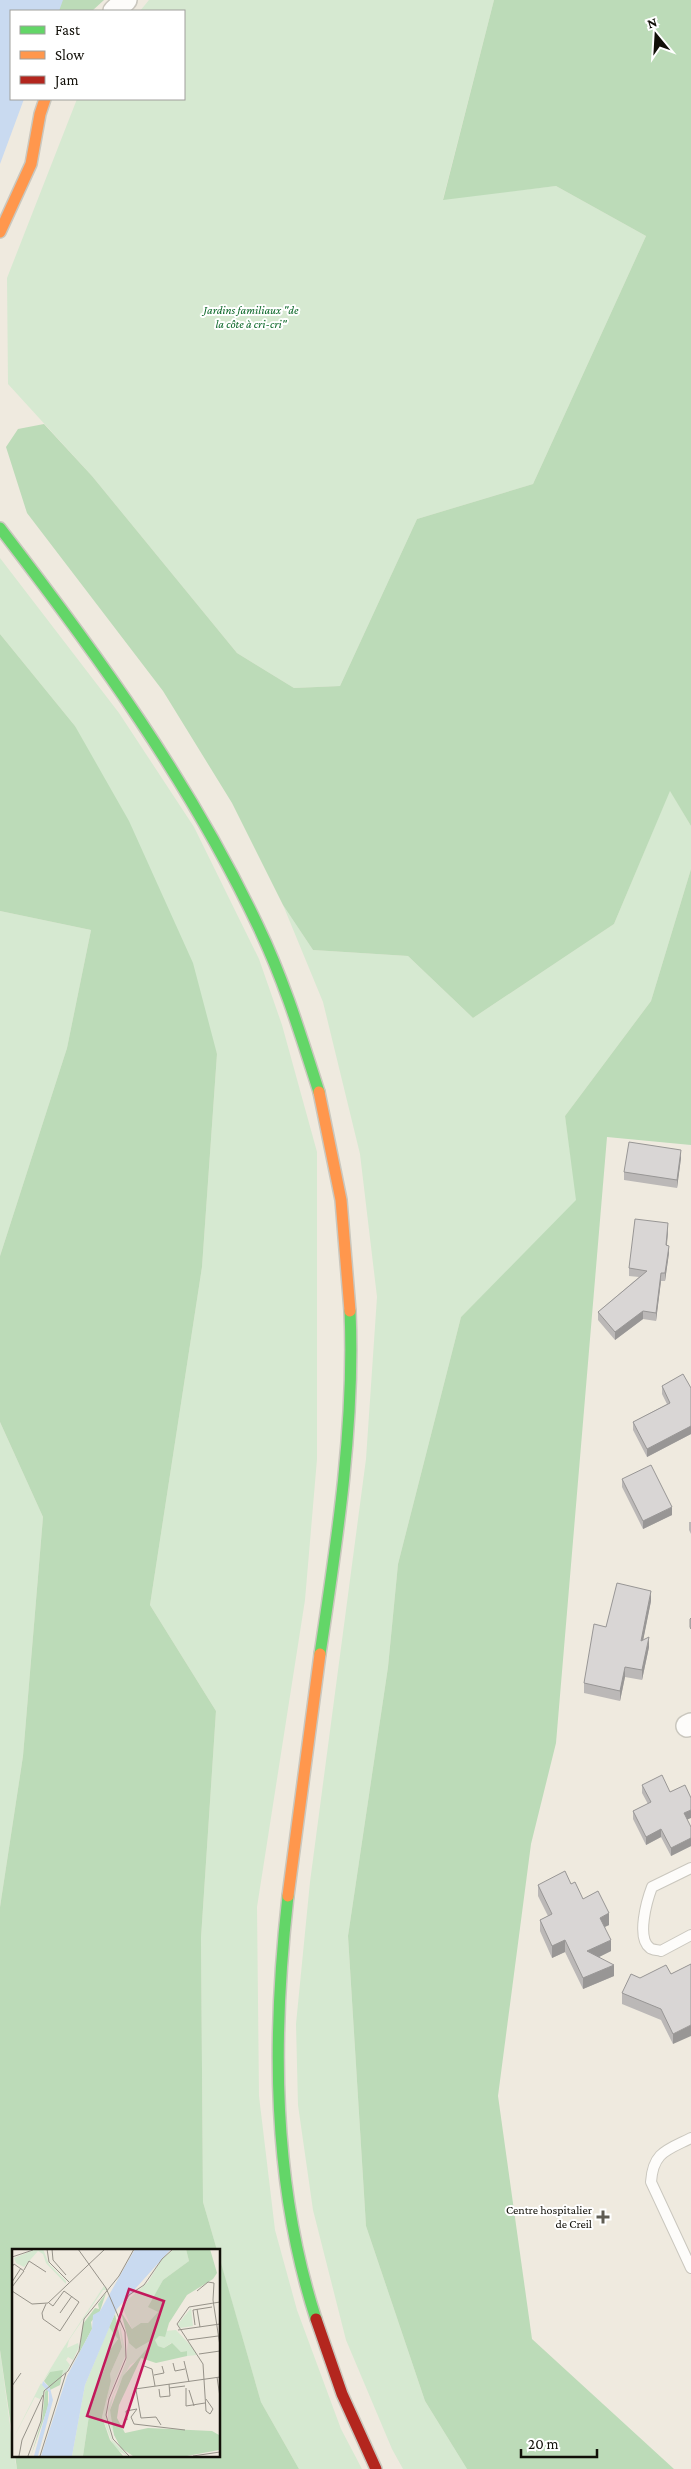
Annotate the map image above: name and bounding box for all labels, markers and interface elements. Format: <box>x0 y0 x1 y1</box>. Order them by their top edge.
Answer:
legend <box>10 10 185 100</box>
north arrow <box>631 10 681 60</box>
text: N <box>645 13 659 32</box>
text: Fast <box>55 22 81 38</box>
text: Slow <box>55 47 85 63</box>
text: Jam <box>53 72 78 89</box>
park label: Jardins familiaux "de la côte à cri-cri" <box>202 303 299 331</box>
place label: Centre hospitalier de Creil <box>506 2203 593 2231</box>
marker: Centre hospitalier de Creil <box>596 2210 610 2224</box>
inset map <box>12 2249 220 2456</box>
scale bar <box>521 2426 597 2458</box>
text: 20 m <box>528 2436 559 2452</box>

